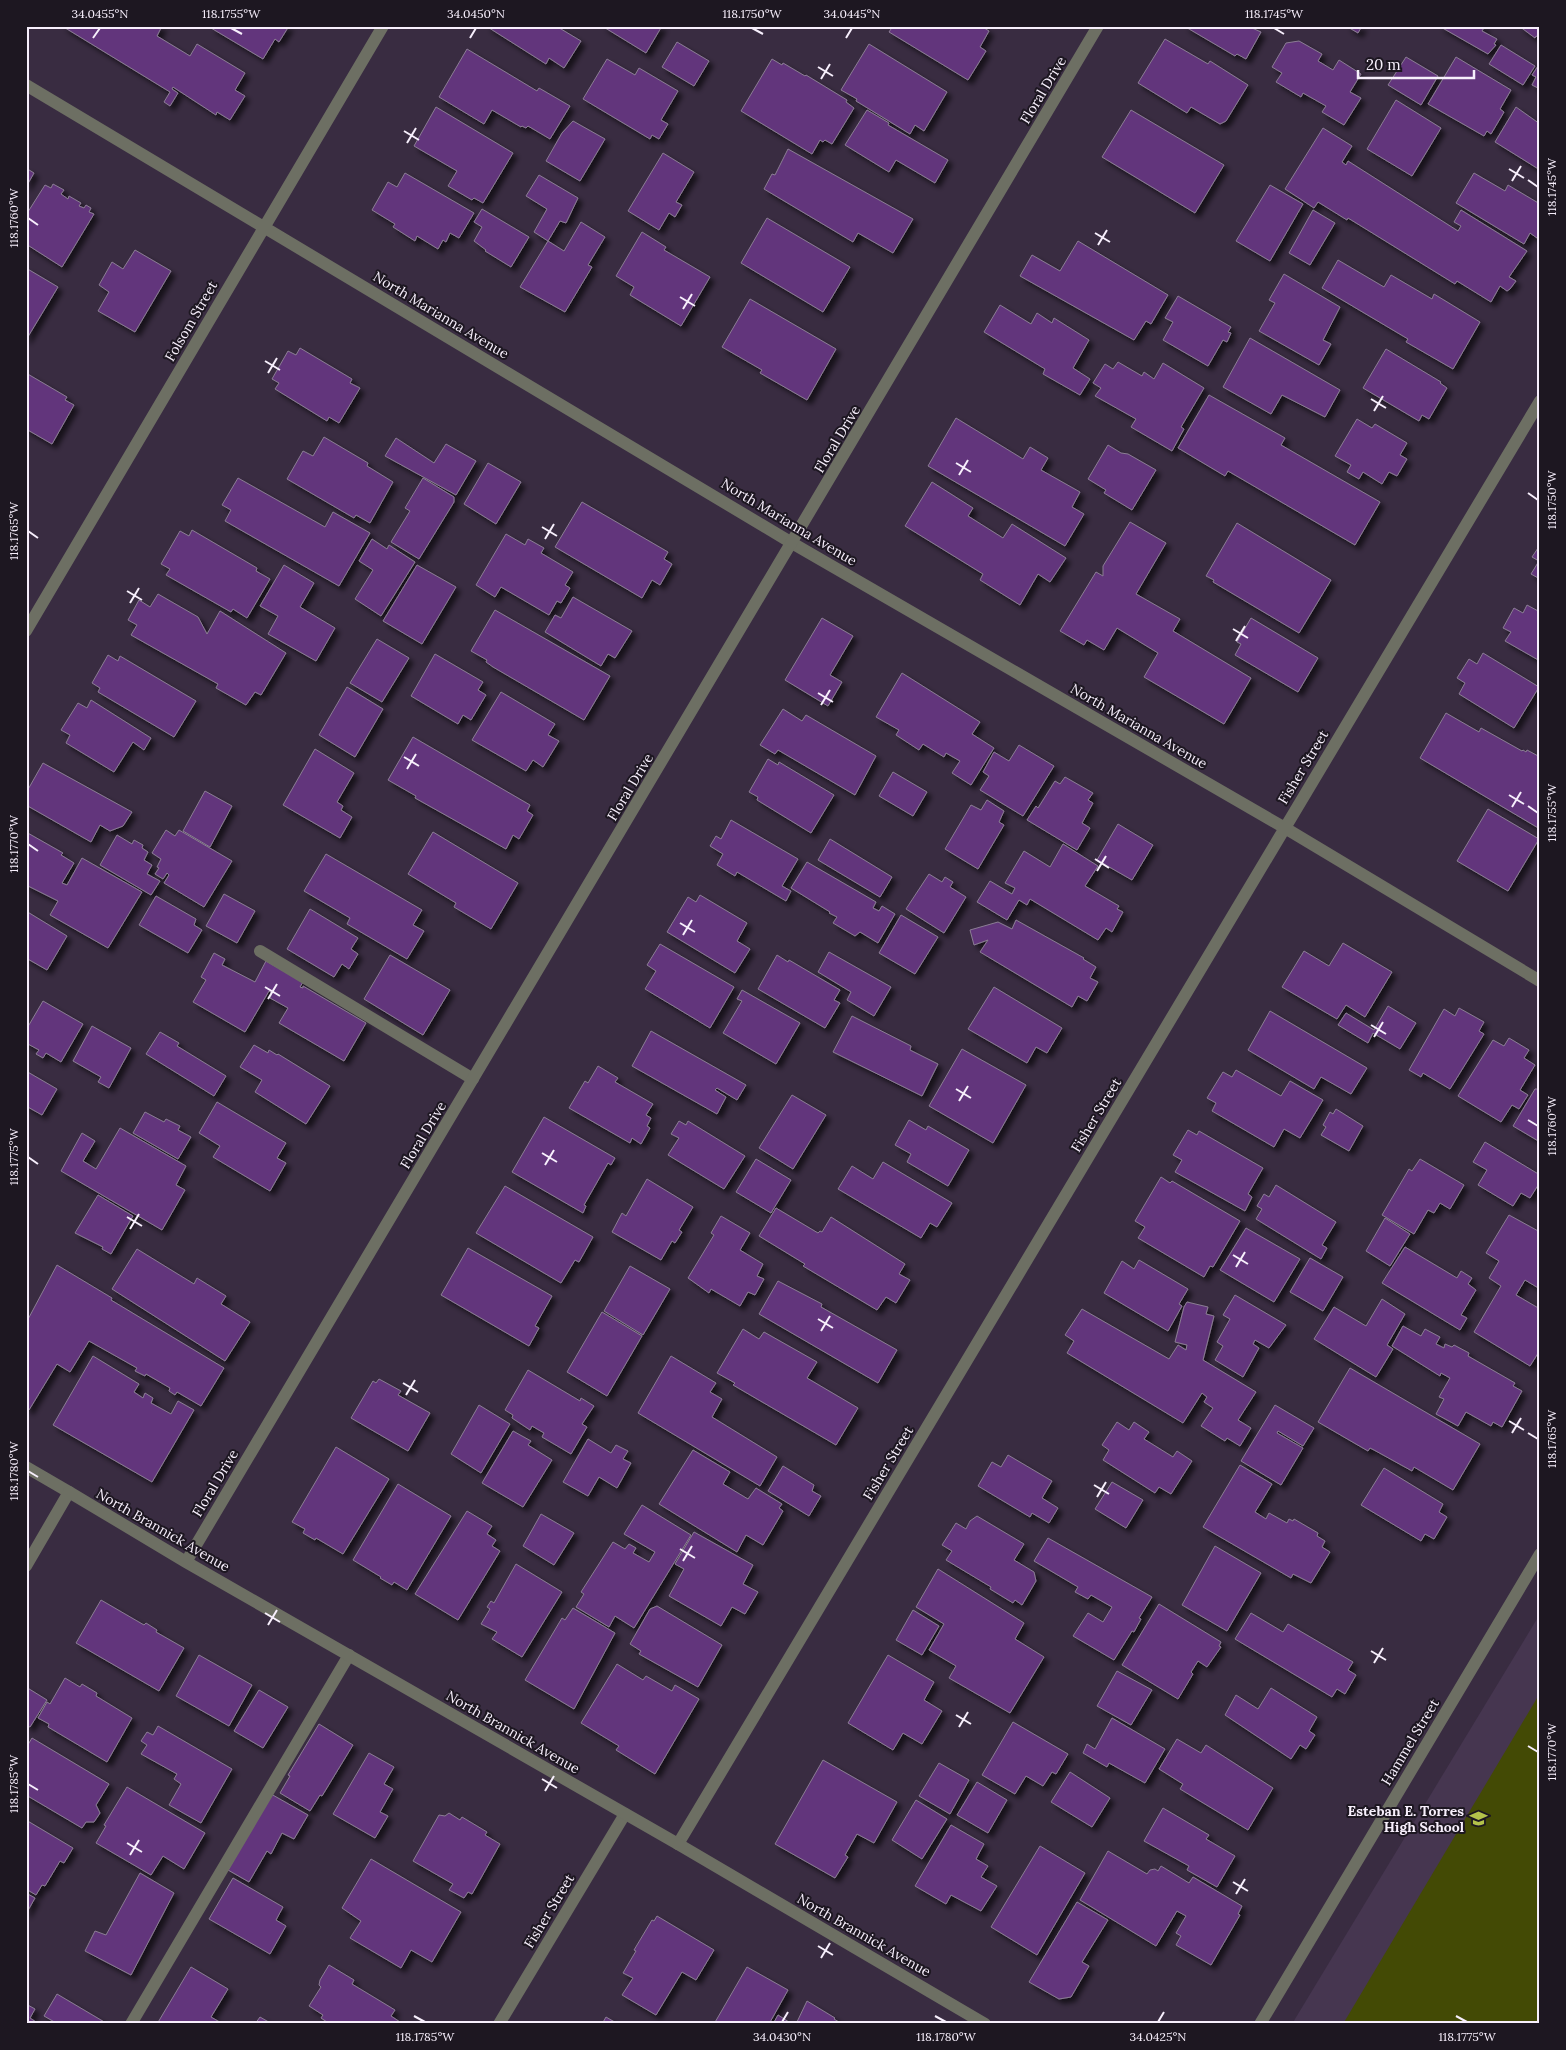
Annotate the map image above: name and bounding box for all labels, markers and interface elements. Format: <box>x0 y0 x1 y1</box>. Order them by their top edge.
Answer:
text: 34.0455°N <box>71 6 129 21</box>
text: 118.1755°W <box>202 6 261 21</box>
text: 34.0450°N <box>447 6 505 21</box>
text: 118.1750°W <box>722 6 783 21</box>
text: 34.0445°N <box>824 6 880 21</box>
text: 118.1745°W <box>1245 6 1304 21</box>
scale bar <box>1358 48 1475 80</box>
street label: Floral Drive <box>1016 53 1070 127</box>
text: 20 m <box>1366 55 1401 74</box>
text: 118.1745°W <box>1544 157 1559 216</box>
text: 118.1760°W <box>6 187 21 248</box>
street label: North Marianna Avenue <box>370 267 512 363</box>
street label: Folsom Street <box>161 277 222 364</box>
street label: Floral Drive <box>810 402 864 476</box>
text: 118.1750°W <box>1544 469 1559 530</box>
street label: North Marianna Avenue <box>718 474 860 570</box>
text: 118.1765°W <box>6 501 21 560</box>
street label: North Marianna Avenue <box>1067 679 1211 773</box>
street label: Fisher Street <box>1274 726 1332 807</box>
street label: Floral Drive <box>603 750 657 824</box>
text: 118.1755°W <box>1544 783 1559 842</box>
text: 118.1770°W <box>6 814 21 873</box>
street label: Fisher Street <box>1067 1074 1125 1155</box>
text: 118.1760°W <box>1544 1095 1559 1156</box>
street label: Floral Drive <box>396 1098 450 1172</box>
text: 118.1775°W <box>6 1127 21 1186</box>
text: 118.1765°W <box>1544 1409 1559 1468</box>
street label: Fisher Street <box>859 1422 917 1503</box>
text: 118.1780°W <box>6 1440 21 1501</box>
street label: Floral Drive <box>188 1446 242 1520</box>
street label: North Brannick Avenue <box>93 1484 233 1576</box>
street label: North Brannick Avenue <box>443 1686 583 1778</box>
street label: Hammel Street <box>1377 1695 1443 1789</box>
text: 118.1770°W <box>1544 1722 1559 1781</box>
text: 118.1785°W <box>6 1754 21 1813</box>
place label: Esteban E. Torres High School <box>1348 1802 1465 1836</box>
school or university icon: Esteban E. Torres High School <box>1468 1809 1488 1829</box>
street label: Fisher Street <box>520 1870 578 1951</box>
street label: North Brannick Avenue <box>794 1889 934 1981</box>
text: 118.1785°W <box>396 2029 455 2044</box>
text: 34.0430°N <box>753 2029 811 2044</box>
text: 118.1780°W <box>916 2029 977 2044</box>
text: 34.0425°N <box>1130 2029 1186 2044</box>
text: 118.1775°W <box>1438 2029 1497 2044</box>

